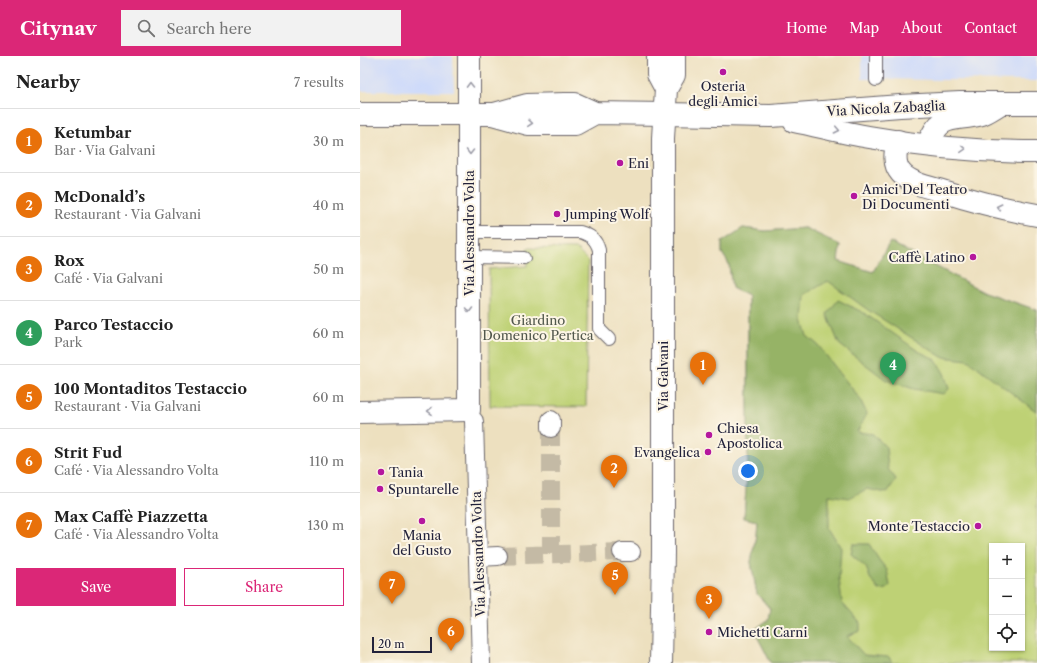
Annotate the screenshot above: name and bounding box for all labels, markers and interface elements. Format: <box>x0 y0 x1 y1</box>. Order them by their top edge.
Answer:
search box <box>121 10 401 46</box>
text: Citynav <box>20 17 97 40</box>
icon: search <box>135 17 157 39</box>
text: Search here <box>167 19 252 38</box>
text: Home <box>786 19 827 37</box>
text: Map <box>849 19 879 37</box>
text: About <box>901 19 942 37</box>
text: Contact <box>964 19 1017 37</box>
marker: Osteria degli Amici <box>718 67 728 77</box>
text: Nearby <box>16 72 80 92</box>
text: 7 results <box>294 74 344 90</box>
place label: Osteria degli Amici <box>688 78 758 109</box>
one-way arrow <box>466 82 474 88</box>
street label: Via Nicola Zabaglia <box>825 97 946 119</box>
one-way arrow <box>527 119 533 128</box>
text: Ketumbar <box>54 123 131 142</box>
one-way arrow <box>834 126 840 134</box>
text: 1 <box>26 133 32 149</box>
text: 30 m <box>313 133 344 149</box>
text: Bar · Via Galvani <box>54 142 155 158</box>
one-way arrow <box>960 145 966 154</box>
one-way arrow <box>466 149 474 155</box>
place label: Eni <box>628 155 649 171</box>
marker: Eni <box>615 158 625 168</box>
street label: Via Alessandro Volta <box>461 170 477 297</box>
place label: Amici Del Teatro Di Documenti <box>861 181 967 212</box>
text: McDonald’s <box>54 187 145 206</box>
marker: Amici Del Teatro Di Documenti <box>849 191 859 201</box>
text: 2 <box>25 197 33 213</box>
text: 40 m <box>313 197 344 213</box>
one-way arrow <box>996 203 1002 211</box>
text: Restaurant · Via Galvani <box>54 206 201 222</box>
place label: Jumping Wolf <box>563 206 651 222</box>
marker: Jumping Wolf <box>552 209 562 219</box>
place label: Caffè Latino <box>889 249 965 265</box>
text: Rox <box>54 251 84 270</box>
marker: Caffè Latino <box>968 252 978 262</box>
text: 3 <box>25 261 33 277</box>
text: 50 m <box>313 261 344 277</box>
text: Café · Via Galvani <box>54 270 163 286</box>
one-way arrow <box>465 307 473 313</box>
park label: Giardino Domenico Pertica <box>482 312 594 343</box>
text: Parco Testaccio <box>54 315 173 334</box>
text: 4 <box>25 325 33 341</box>
text: 60 m <box>313 325 344 341</box>
text: Park <box>54 334 82 350</box>
street label: Via Galvani <box>655 341 671 412</box>
pin: 1 <box>690 352 716 385</box>
pin: 4 <box>880 352 906 385</box>
text: 100 Montaditos Testaccio <box>54 379 247 398</box>
text: 5 <box>25 389 33 405</box>
text: 60 m <box>313 389 344 405</box>
text: Restaurant · Via Galvani <box>54 398 201 414</box>
one-way arrow <box>427 407 433 415</box>
place label: Chiesa Apostolica <box>716 420 782 451</box>
marker: Chiesa Apostolica <box>704 430 714 440</box>
text: Strit Fud <box>54 443 122 462</box>
place label: Evangelica <box>634 444 700 460</box>
marker: Evangelica <box>703 447 713 457</box>
text: 6 <box>25 453 33 469</box>
text: 110 m <box>309 453 344 469</box>
pin: 2 <box>601 455 627 488</box>
your location <box>738 461 758 481</box>
text: Café · Via Alessandro Volta <box>54 462 219 478</box>
place label: Tania <box>389 464 423 480</box>
marker: Tania <box>376 467 386 477</box>
place label: Spuntarelle <box>388 481 459 497</box>
marker: Spuntarelle <box>375 484 385 494</box>
street label: Via Alessandro Volta <box>468 491 488 618</box>
text: Max Caffè Piazzetta <box>54 507 208 526</box>
marker: Mania del Gusto <box>417 516 427 526</box>
text: 7 <box>26 517 32 533</box>
text: 130 m <box>308 517 344 533</box>
place label: Monte Testaccio <box>868 518 970 534</box>
marker: Monte Testaccio <box>973 521 983 531</box>
text: Café · Via Alessandro Volta <box>54 526 219 542</box>
place label: Mania del Gusto <box>392 527 452 558</box>
map controls <box>989 543 1025 651</box>
button: + <box>989 543 1025 579</box>
pin: 5 <box>602 562 628 595</box>
button: Save <box>16 568 176 606</box>
button: Share <box>184 568 344 606</box>
pin: 7 <box>379 571 405 604</box>
button: − <box>989 579 1025 615</box>
pin: 3 <box>696 586 722 619</box>
button: locate <box>989 615 1025 651</box>
pin: 6 <box>438 618 464 651</box>
place label: Michetti Carni <box>717 624 807 640</box>
marker: Michetti Carni <box>704 627 714 637</box>
scale bar <box>372 635 432 654</box>
text: 20 m <box>378 637 404 651</box>

